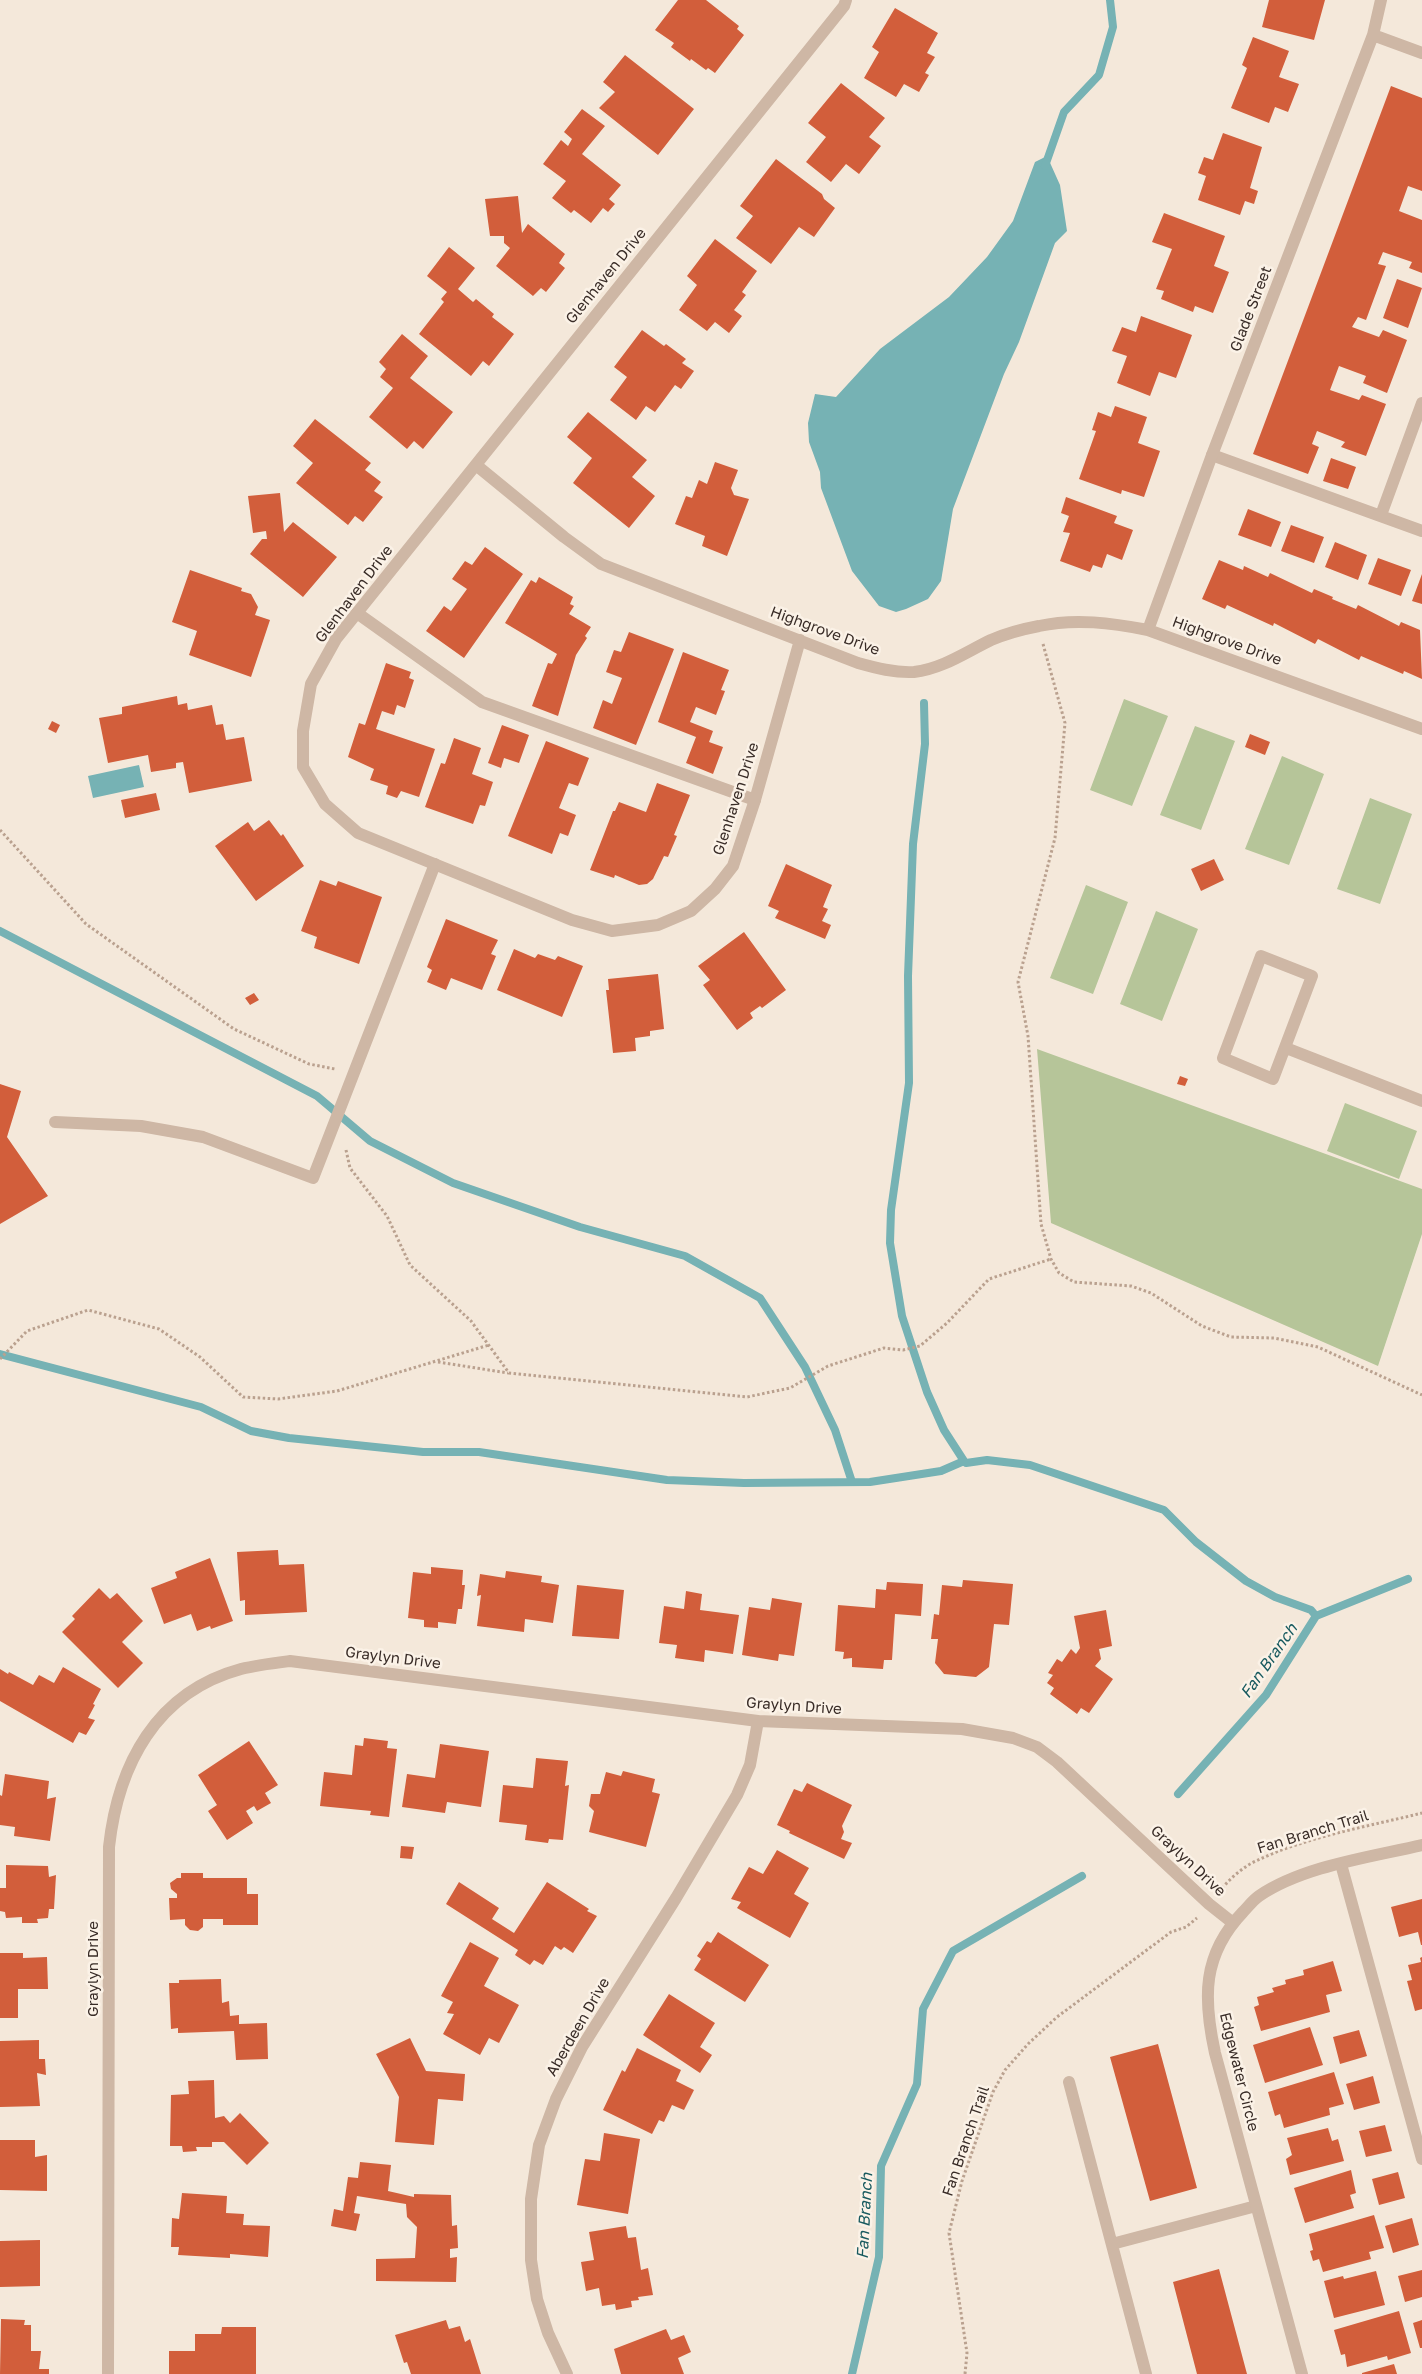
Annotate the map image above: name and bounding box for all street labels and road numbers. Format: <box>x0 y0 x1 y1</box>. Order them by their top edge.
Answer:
street label: Glenhaven Drive <box>562 225 650 327</box>
street label: Glade Street <box>1226 264 1276 354</box>
street label: Glenhaven Drive <box>311 542 397 646</box>
street label: Highgrove Drive <box>768 603 882 659</box>
street label: Highgrove Drive <box>1170 613 1284 669</box>
street label: Glenhaven Drive <box>709 740 763 858</box>
street label: Graylyn Drive <box>344 1643 442 1673</box>
street label: Graylyn Drive <box>746 1694 842 1718</box>
street label: Fan Branch Trail <box>1255 1806 1371 1858</box>
street label: Graylyn Drive <box>1147 1822 1229 1900</box>
street label: Graylyn Drive <box>84 1921 102 2017</box>
street label: Aberdeen Drive <box>543 1975 613 2079</box>
street label: Edgewater Circle <box>1216 2011 1262 2133</box>
street label: Fan Branch Trail <box>939 2083 993 2199</box>

